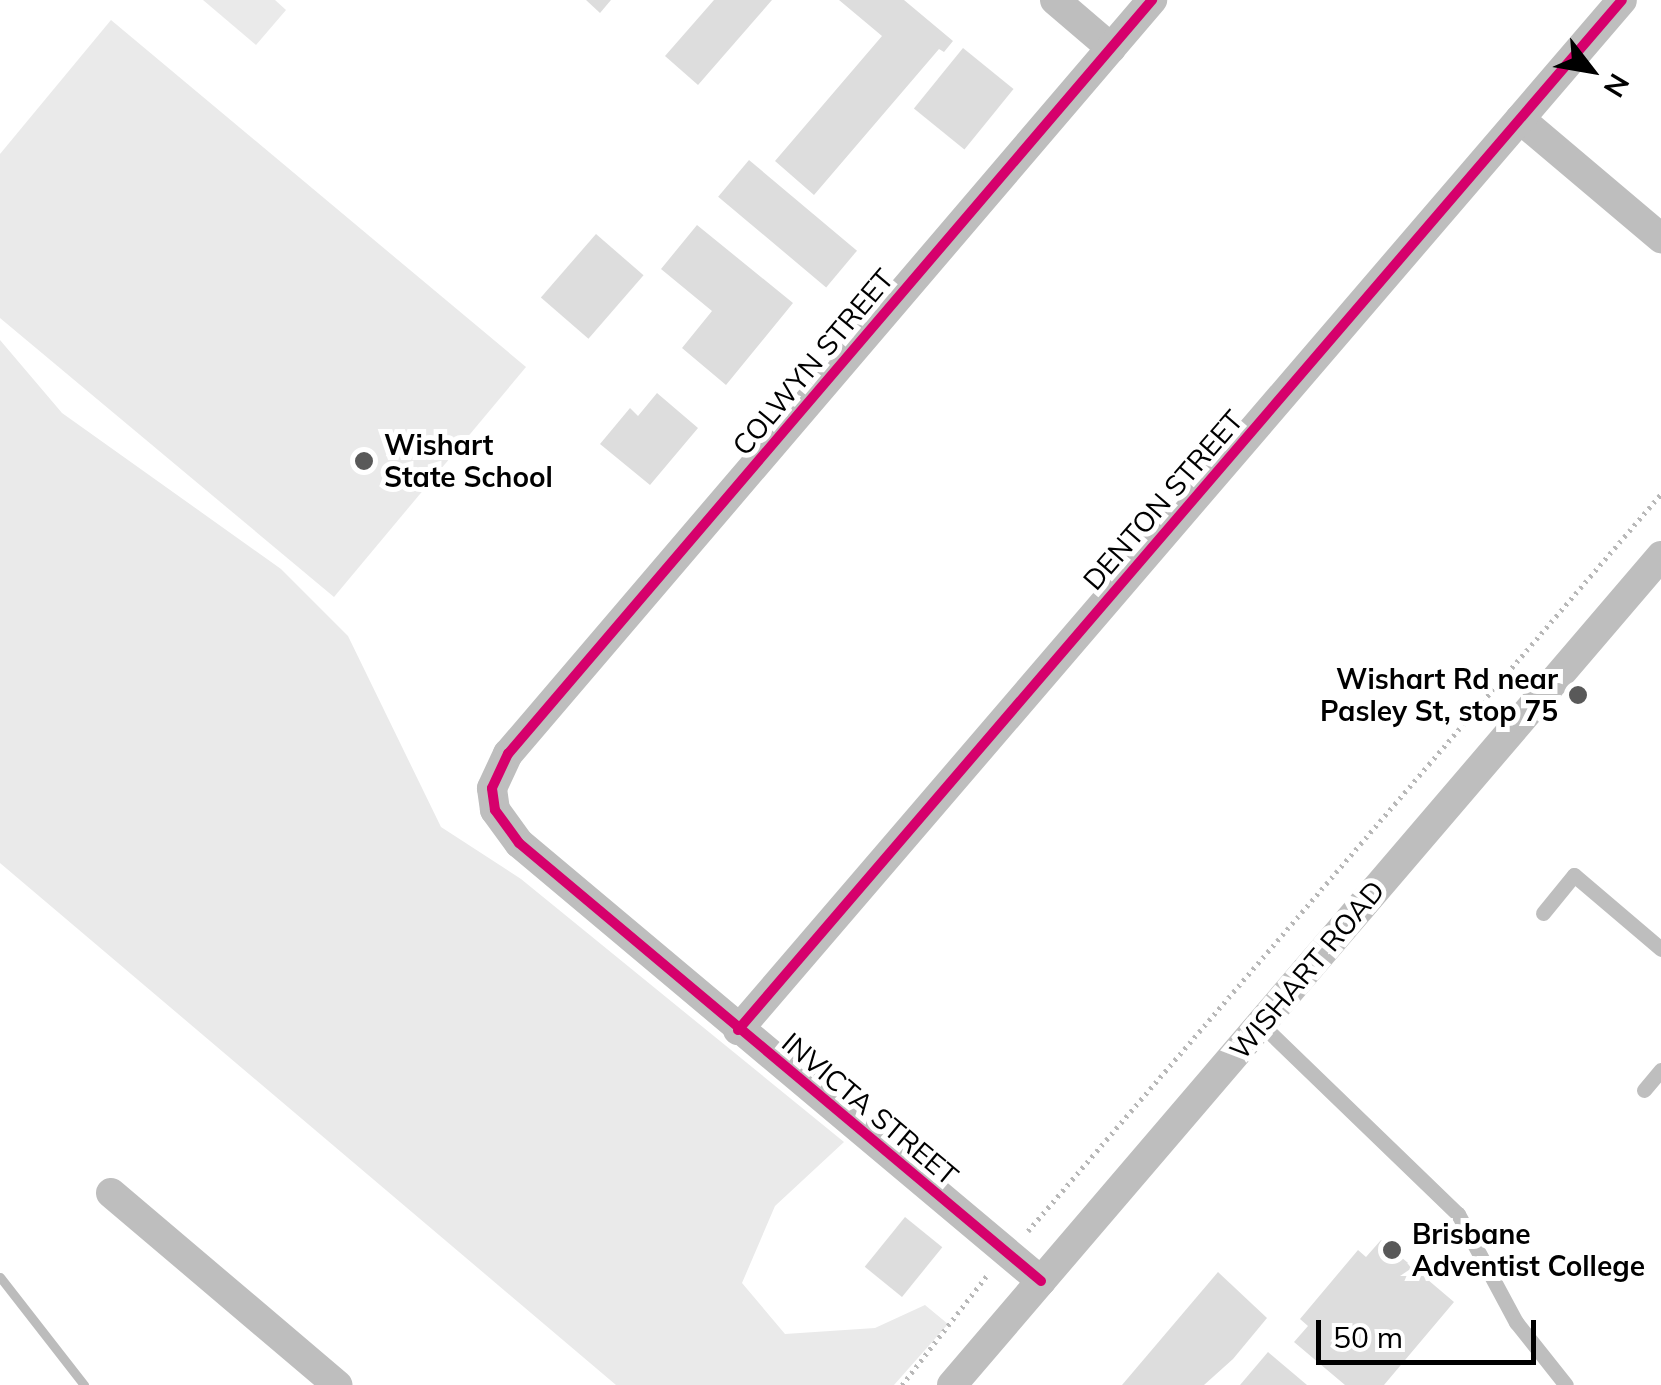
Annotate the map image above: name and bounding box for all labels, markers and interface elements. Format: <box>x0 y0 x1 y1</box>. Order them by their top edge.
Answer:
north arrow <box>1541 20 1641 120</box>
text: N <box>1597 68 1638 104</box>
street label: COLWYN STREET <box>725 262 901 462</box>
street label: DENTON STREET <box>1076 403 1250 597</box>
place label: Wishart State School <box>384 428 553 494</box>
marker: Wishart State School <box>353 450 375 472</box>
place label: Wishart Rd near Pasley St, stop 75 <box>1320 662 1558 728</box>
marker: Wishart Rd near Pasley St, stop 75 <box>1567 684 1589 706</box>
street label: WISHART ROAD <box>1222 874 1392 1066</box>
street label: INVICTA STREET <box>775 1026 965 1192</box>
place label: Brisbane Adventist College <box>1412 1217 1645 1283</box>
marker: Brisbane Adventist College <box>1381 1239 1403 1261</box>
scale bar <box>1321 1300 1541 1362</box>
text: 50 m <box>1333 1318 1403 1356</box>

